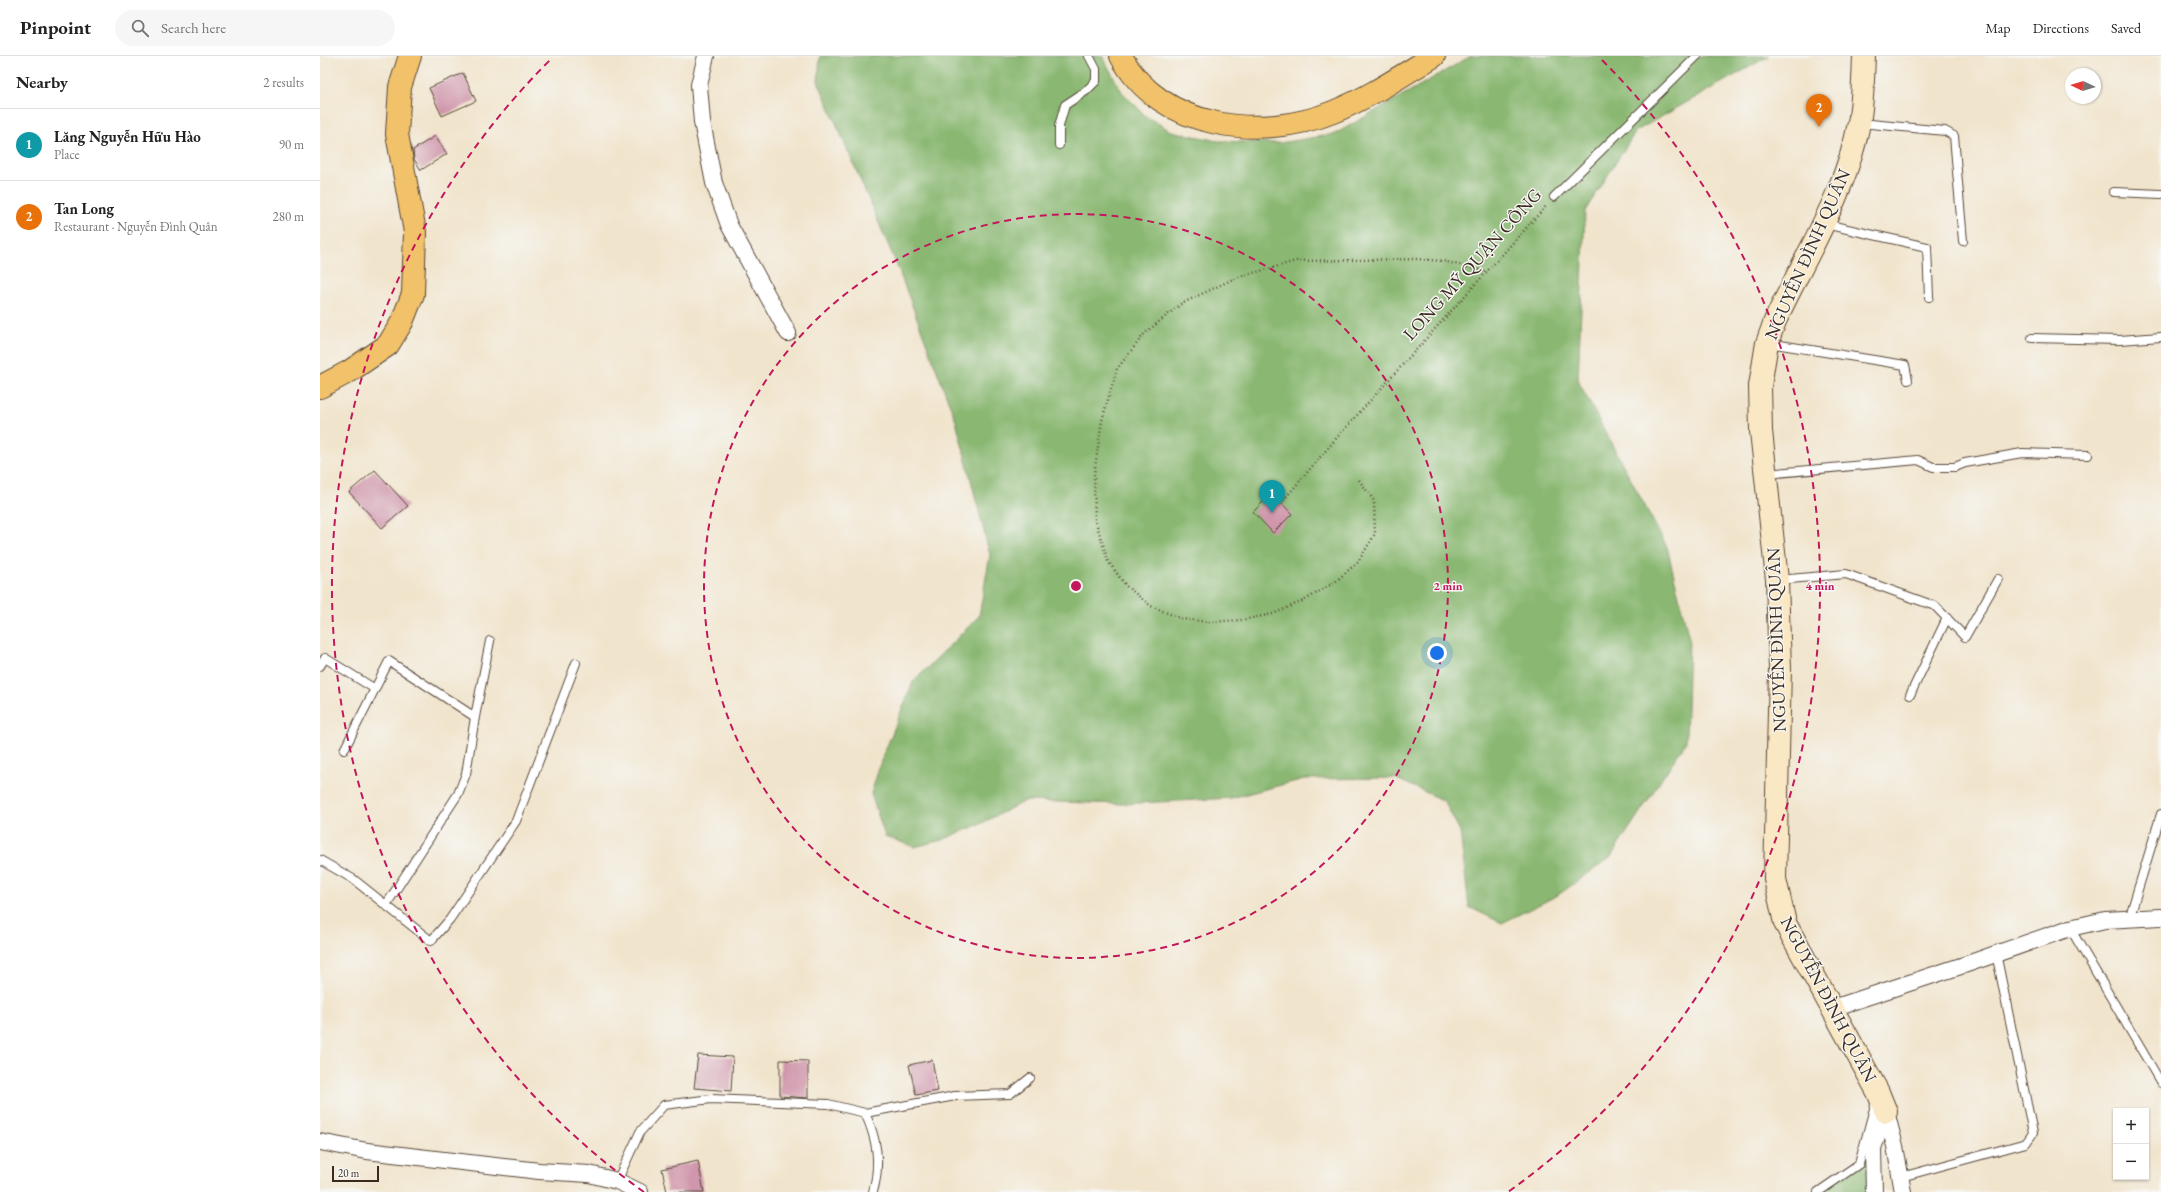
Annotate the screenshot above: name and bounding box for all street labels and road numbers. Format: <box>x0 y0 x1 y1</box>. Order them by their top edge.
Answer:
street label: NGUYỄN ĐÌNH QUÂN <box>1758 164 1855 343</box>
street label: LONG MỸ QUẬN CÔNG <box>1398 183 1546 345</box>
street label: NGUYỄN ĐÌNH QUÂN <box>1760 547 1791 733</box>
street label: NGUYỄN ĐÌNH QUÂN <box>1776 912 1884 1086</box>

